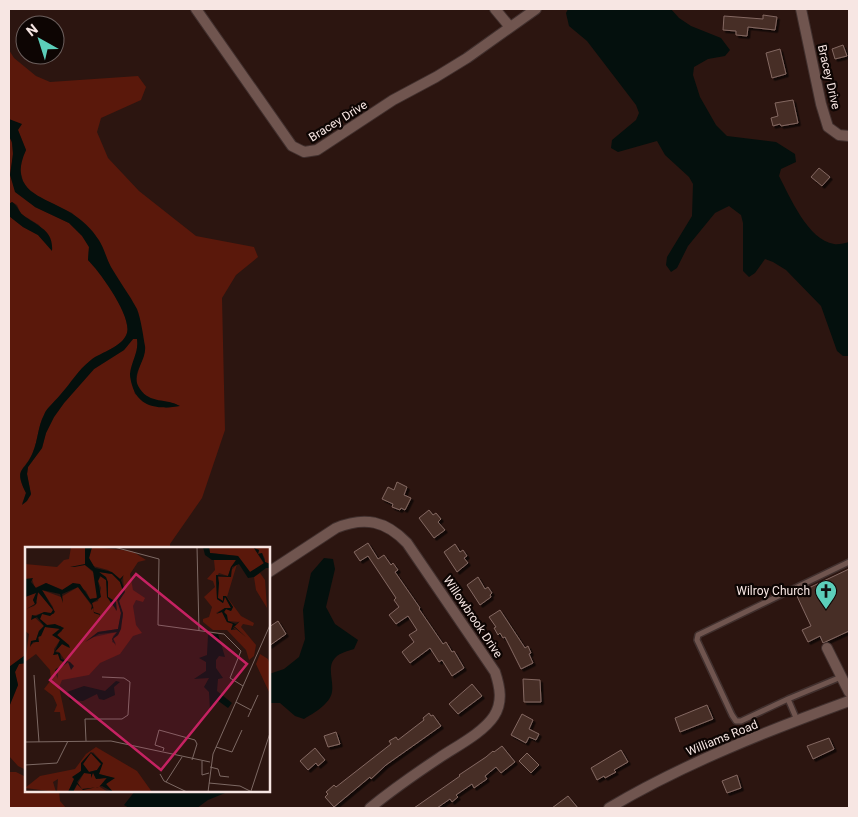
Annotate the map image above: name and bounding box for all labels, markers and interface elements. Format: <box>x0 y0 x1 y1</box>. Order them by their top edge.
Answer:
north arrow <box>15 15 65 65</box>
text: N <box>23 21 41 39</box>
street label: Bracey Drive <box>815 43 843 111</box>
street label: Bracey Drive <box>306 98 370 144</box>
inset map <box>25 547 270 792</box>
street label: Willowbrook Drive <box>440 573 506 661</box>
church icon: Wilroy Church <box>814 579 838 610</box>
place label: Wilroy Church <box>736 584 810 598</box>
street label: Williams Road <box>684 717 760 759</box>

